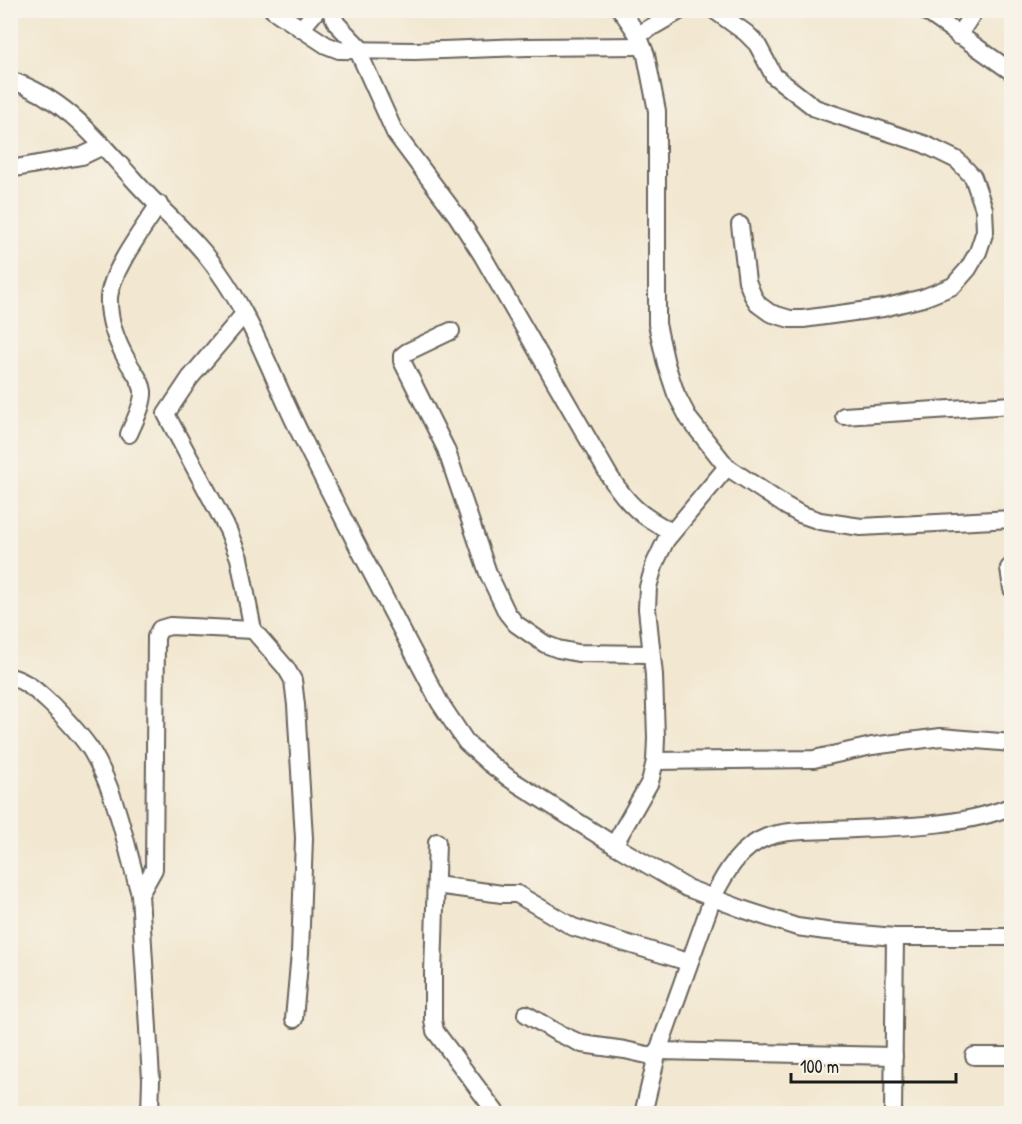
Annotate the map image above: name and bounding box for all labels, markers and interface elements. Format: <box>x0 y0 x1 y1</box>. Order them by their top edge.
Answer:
scale bar <box>791 1046 956 1084</box>
text: 100 m <box>800 1054 839 1079</box>

